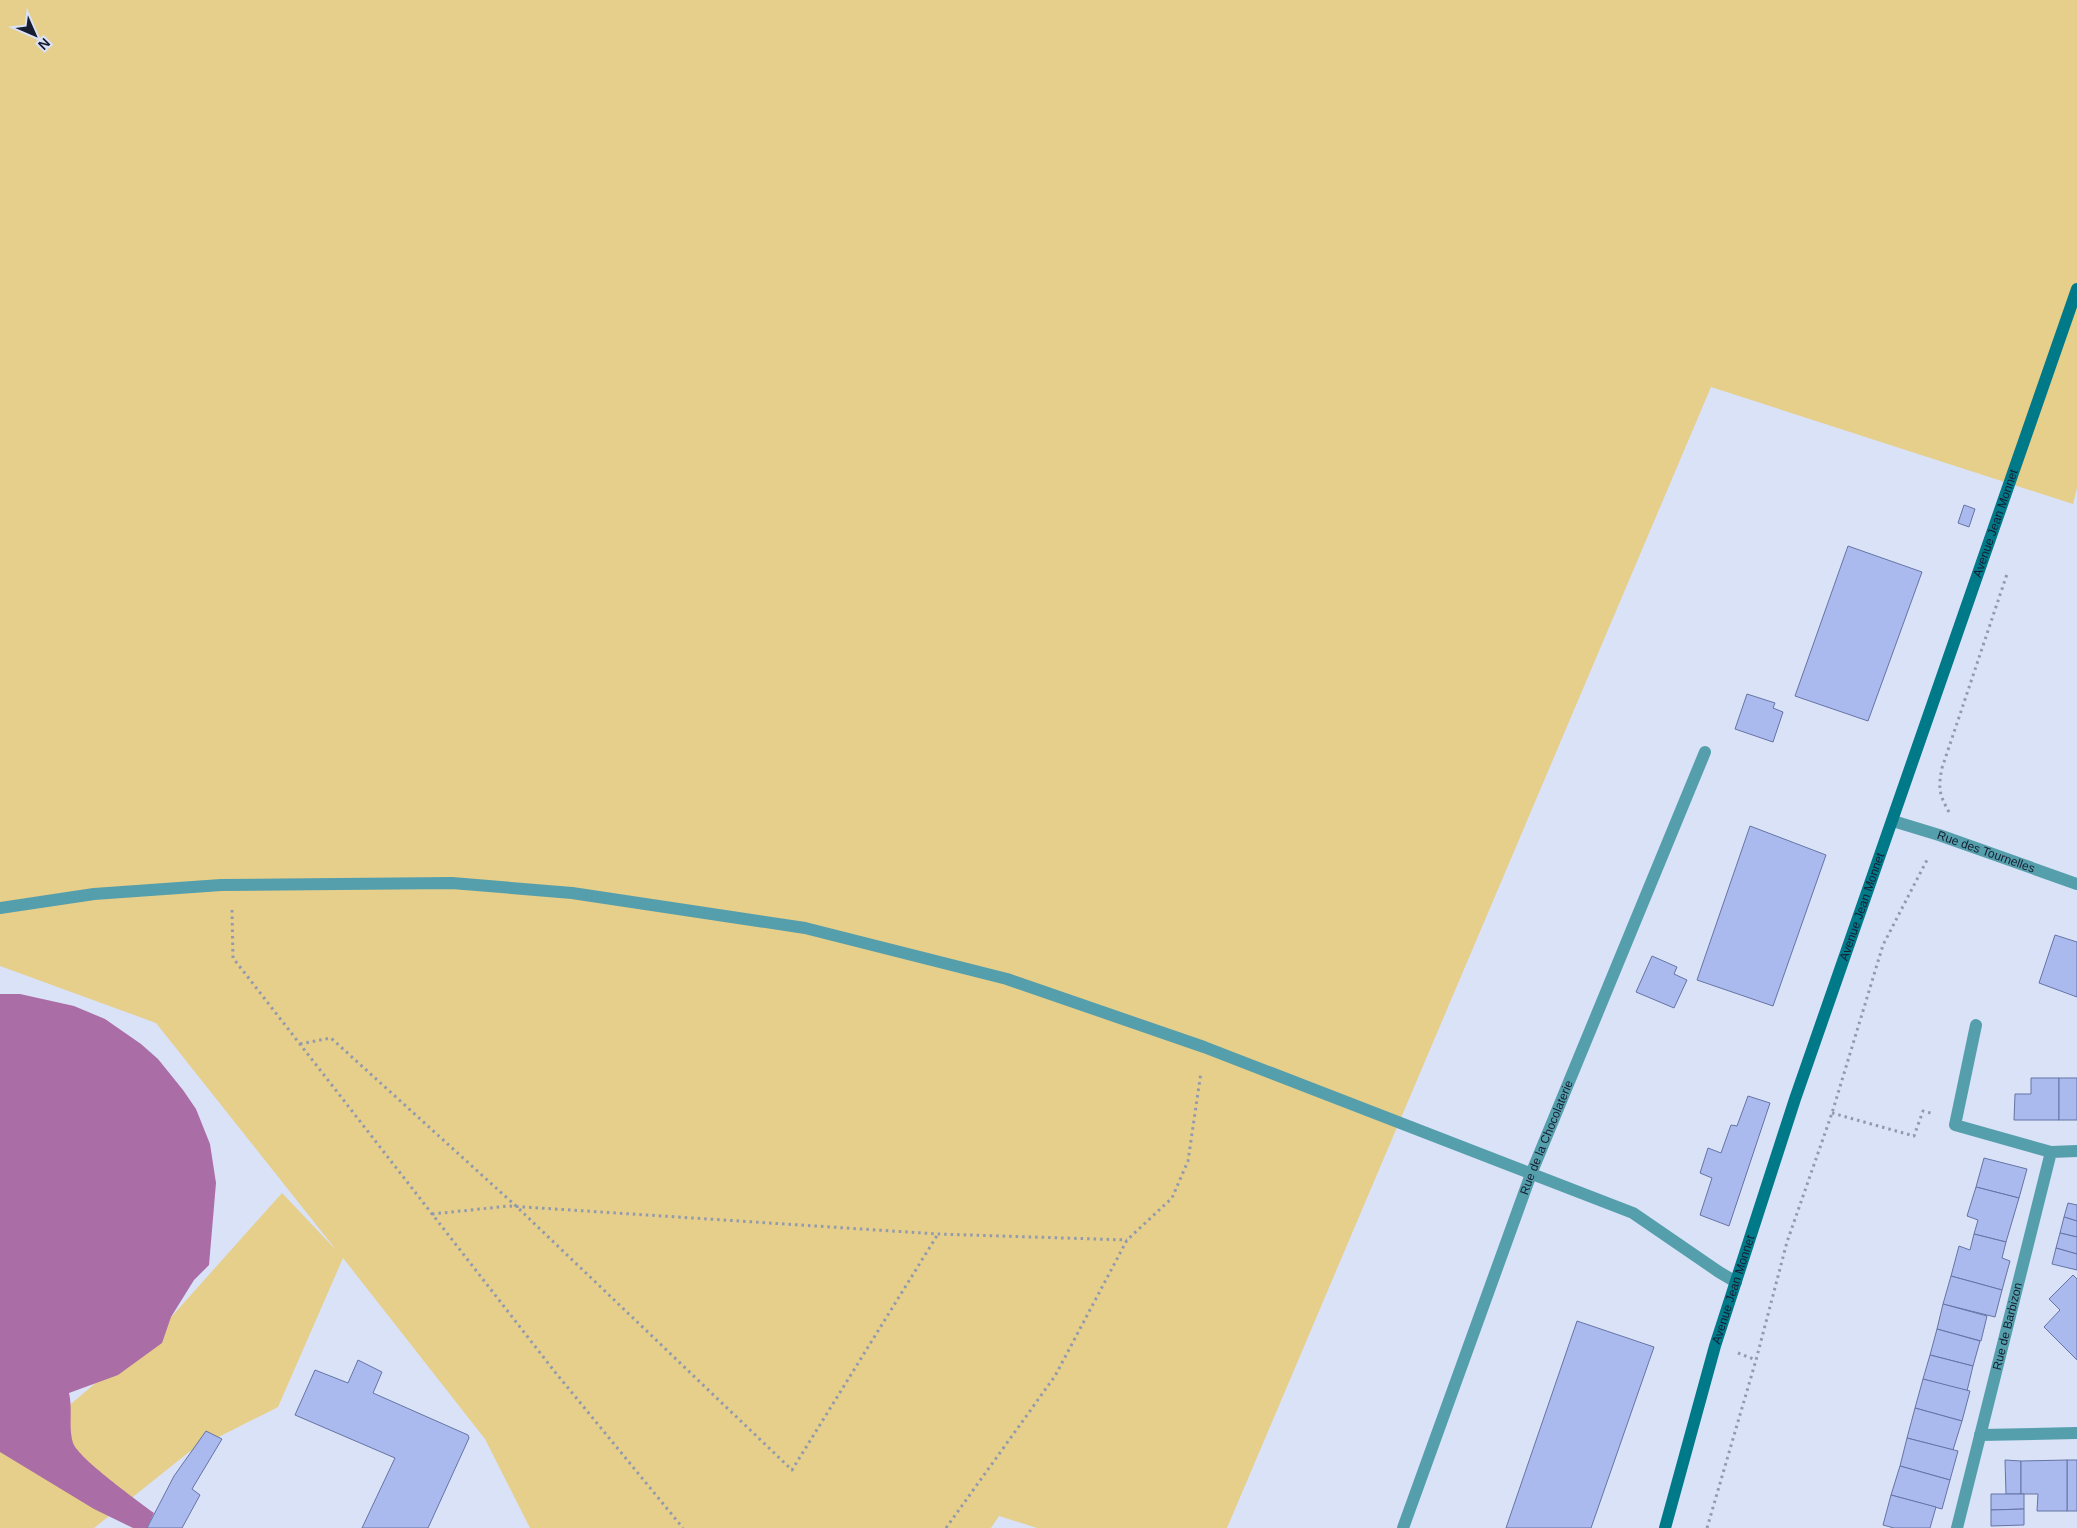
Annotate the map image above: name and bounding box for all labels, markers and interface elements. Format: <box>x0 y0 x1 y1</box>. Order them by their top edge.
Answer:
north arrow <box>10 10 60 60</box>
text: N <box>35 35 53 53</box>
street label: Avenue Jean Monnet <box>1970 467 2021 579</box>
street label: Rue des Tournelles <box>1935 828 2037 875</box>
street label: Avenue Jean Monnet <box>1837 850 1887 963</box>
street label: Rue de la Chocolaterie <box>1517 1078 1576 1197</box>
street label: Avenue Jean Monnet <box>1709 1233 1758 1346</box>
street label: Rue de Barbizon <box>1990 1281 2025 1371</box>

